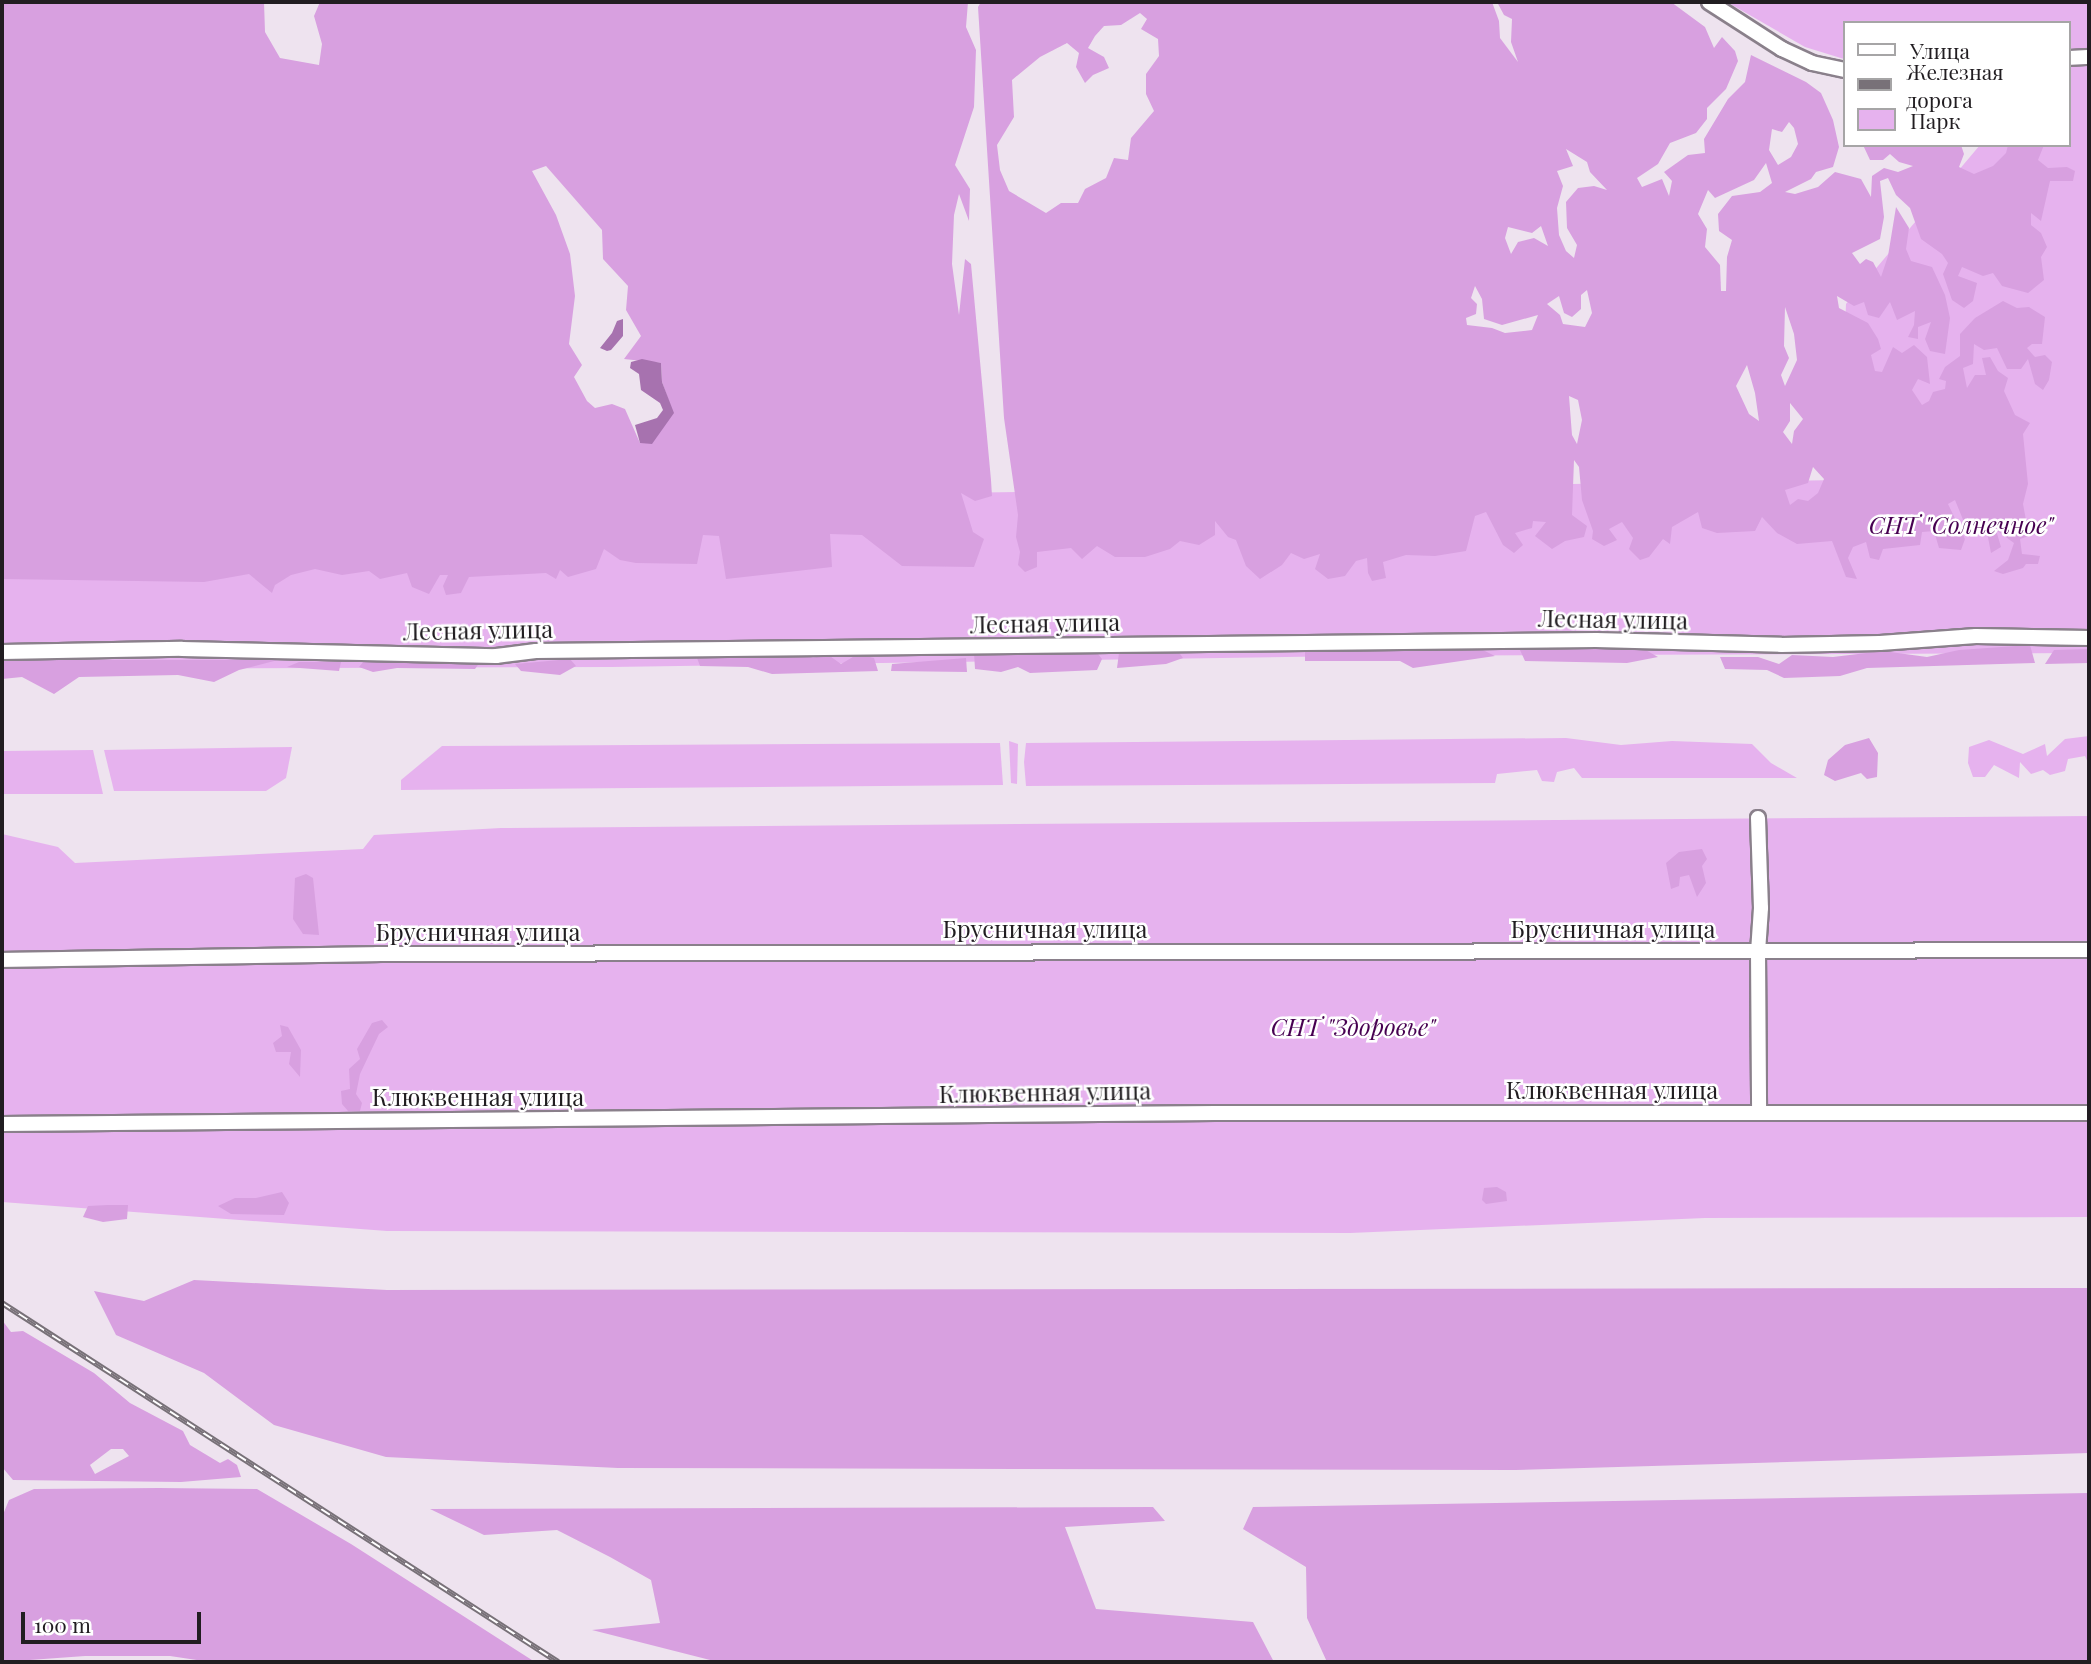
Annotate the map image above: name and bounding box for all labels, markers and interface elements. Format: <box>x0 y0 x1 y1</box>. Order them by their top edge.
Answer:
legend <box>1842 21 2070 147</box>
text: Улица <box>1910 36 1970 64</box>
text: Железная дорога <box>1906 57 2003 113</box>
text: Парк <box>1910 106 1960 134</box>
park label: СНТ "Солнечное" <box>1869 511 2053 539</box>
street label: Лесная улица <box>1538 603 1688 635</box>
street label: Лесная улица <box>970 607 1120 639</box>
street label: Лесная улица <box>403 614 553 646</box>
street label: Брусничная улица <box>943 915 1147 943</box>
street label: Брусничная улица <box>1511 915 1715 943</box>
street label: Брусничная улица <box>376 918 580 946</box>
park label: СНТ "Здоровье" <box>1271 1013 1435 1041</box>
street label: Клюквенная улица <box>938 1076 1152 1108</box>
street label: Клюквенная улица <box>1506 1076 1718 1104</box>
street label: Клюквенная улица <box>372 1083 584 1111</box>
scale bar <box>24 1598 205 1642</box>
text: 100 m <box>34 1610 91 1638</box>

